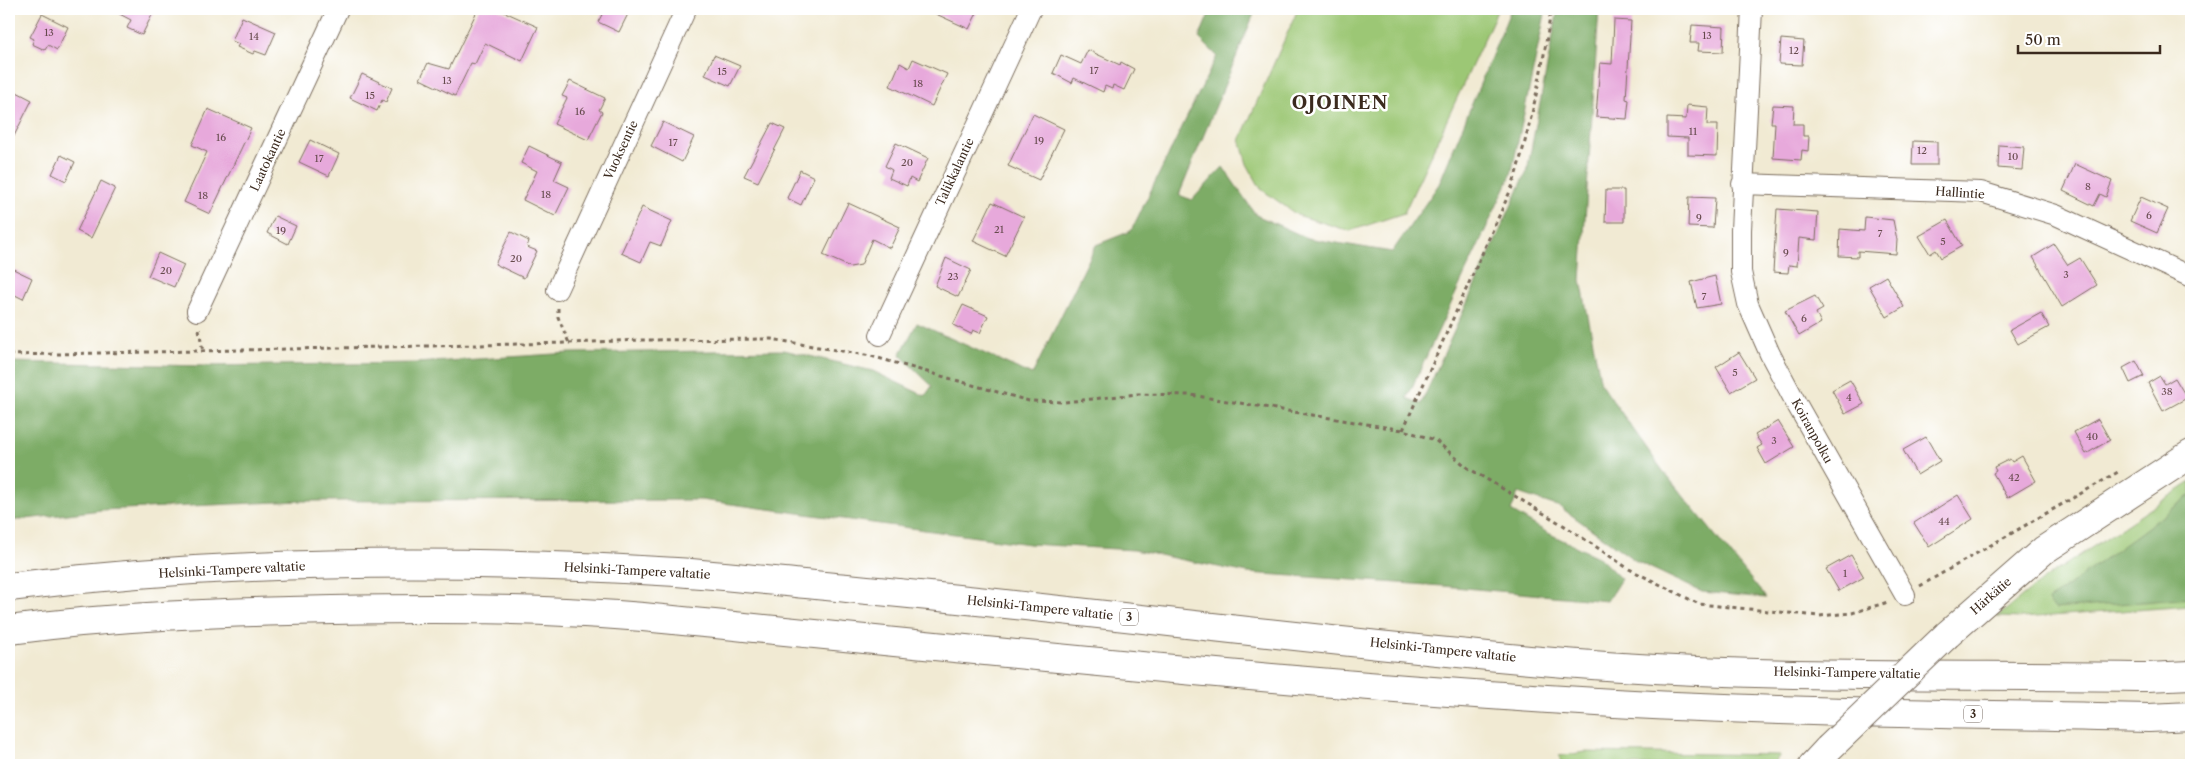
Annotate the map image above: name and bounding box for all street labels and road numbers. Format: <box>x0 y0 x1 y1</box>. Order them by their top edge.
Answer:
street label: Vuoksentie <box>600 117 641 183</box>
street label: Laatokantie <box>247 126 289 193</box>
street label: Talikkalantie <box>932 135 977 208</box>
street label: Hallintie <box>1935 183 1985 202</box>
street label: Koiranpolku <box>1789 396 1837 466</box>
street label: Helsinki-Tampere valtatie <box>158 558 306 581</box>
street label: Helsinki-Tampere valtatie <box>563 559 711 582</box>
street label: Härkätie <box>1967 574 2014 617</box>
street label: Helsinki-Tampere valtatie <box>966 592 1114 623</box>
road number: 3 <box>1120 608 1138 626</box>
street label: Helsinki-Tampere valtatie <box>1369 634 1517 665</box>
street label: Helsinki-Tampere valtatie <box>1773 664 1921 681</box>
road number: 3 <box>1964 706 1982 722</box>

